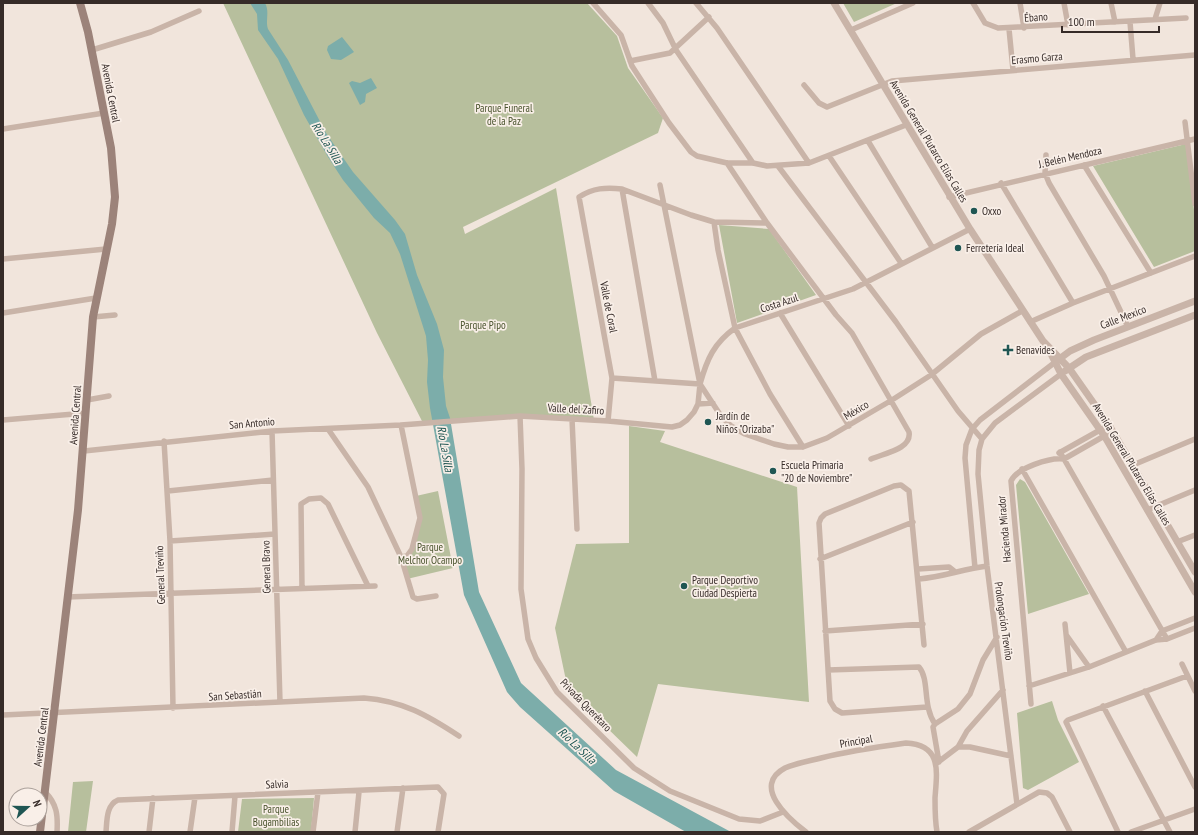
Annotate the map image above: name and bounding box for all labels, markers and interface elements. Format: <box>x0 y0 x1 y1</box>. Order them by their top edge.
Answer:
scale bar <box>1062 8 1159 34</box>
street label: Ébano <box>1024 9 1048 25</box>
text: 100 m <box>1068 14 1095 29</box>
street label: Erasmo Garza <box>1011 49 1063 67</box>
street label: Avenida Central <box>98 62 124 124</box>
street label: Avenida General Plutarco Elías Calles <box>887 77 971 205</box>
park label: Parque Funeral de la Paz <box>475 101 533 128</box>
water label: Río La Silla <box>309 119 347 167</box>
street label: J. Belén Mendoza <box>1036 143 1103 171</box>
place label: Oxxo <box>982 204 1001 218</box>
marker: Oxxo <box>969 206 979 216</box>
place label: Ferretería Ideal <box>966 241 1025 255</box>
marker: Ferretería Ideal <box>953 243 963 253</box>
street label: Valle de Coral <box>597 279 621 334</box>
street label: Costa Azul <box>758 290 800 316</box>
street label: Calle Mexico <box>1098 302 1148 332</box>
park label: Parque Pipo <box>460 318 506 332</box>
place label: Benavides <box>1016 343 1055 357</box>
marker: Benavides <box>1003 345 1013 355</box>
street label: Avenida Central <box>66 384 84 445</box>
street label: México <box>841 397 871 423</box>
street label: Valle del Zafiro <box>546 400 605 417</box>
street label: Avenida General Plutarco Elías Calles <box>1090 400 1174 528</box>
place label: Jardín de Niños "Orizaba" <box>715 409 774 436</box>
street label: San Antonio <box>229 414 276 432</box>
marker: Jardín de Niños "Orizaba" <box>703 417 713 427</box>
water label: Río La Silla <box>434 425 457 474</box>
place label: Escuela Primaria "20 de Noviembre" <box>781 458 852 485</box>
marker: Escuela Primaria "20 de Noviembre" <box>768 466 778 476</box>
street label: Hacienda Mirador <box>994 495 1014 563</box>
street label: General Bravo <box>259 540 273 594</box>
park label: Parque Melchor Ocampo <box>398 540 462 567</box>
street label: General Treviño <box>152 545 168 605</box>
place label: Parque Deportivo Ciudad Despierta <box>692 573 758 600</box>
marker: Parque Deportivo Ciudad Despierta <box>679 581 689 591</box>
street label: Prolongación Treviño <box>992 581 1016 661</box>
street label: Privada Querétaro <box>557 676 615 735</box>
street label: San Sebastián <box>208 686 262 704</box>
street label: Avenida Central <box>30 706 52 767</box>
water label: Río La Silla <box>555 724 600 768</box>
street label: Principal <box>839 731 874 751</box>
street label: Salvia <box>265 776 289 792</box>
north arrow <box>8 787 48 827</box>
text: N <box>30 798 45 809</box>
park label: Parque Bugambilias <box>253 802 300 829</box>

